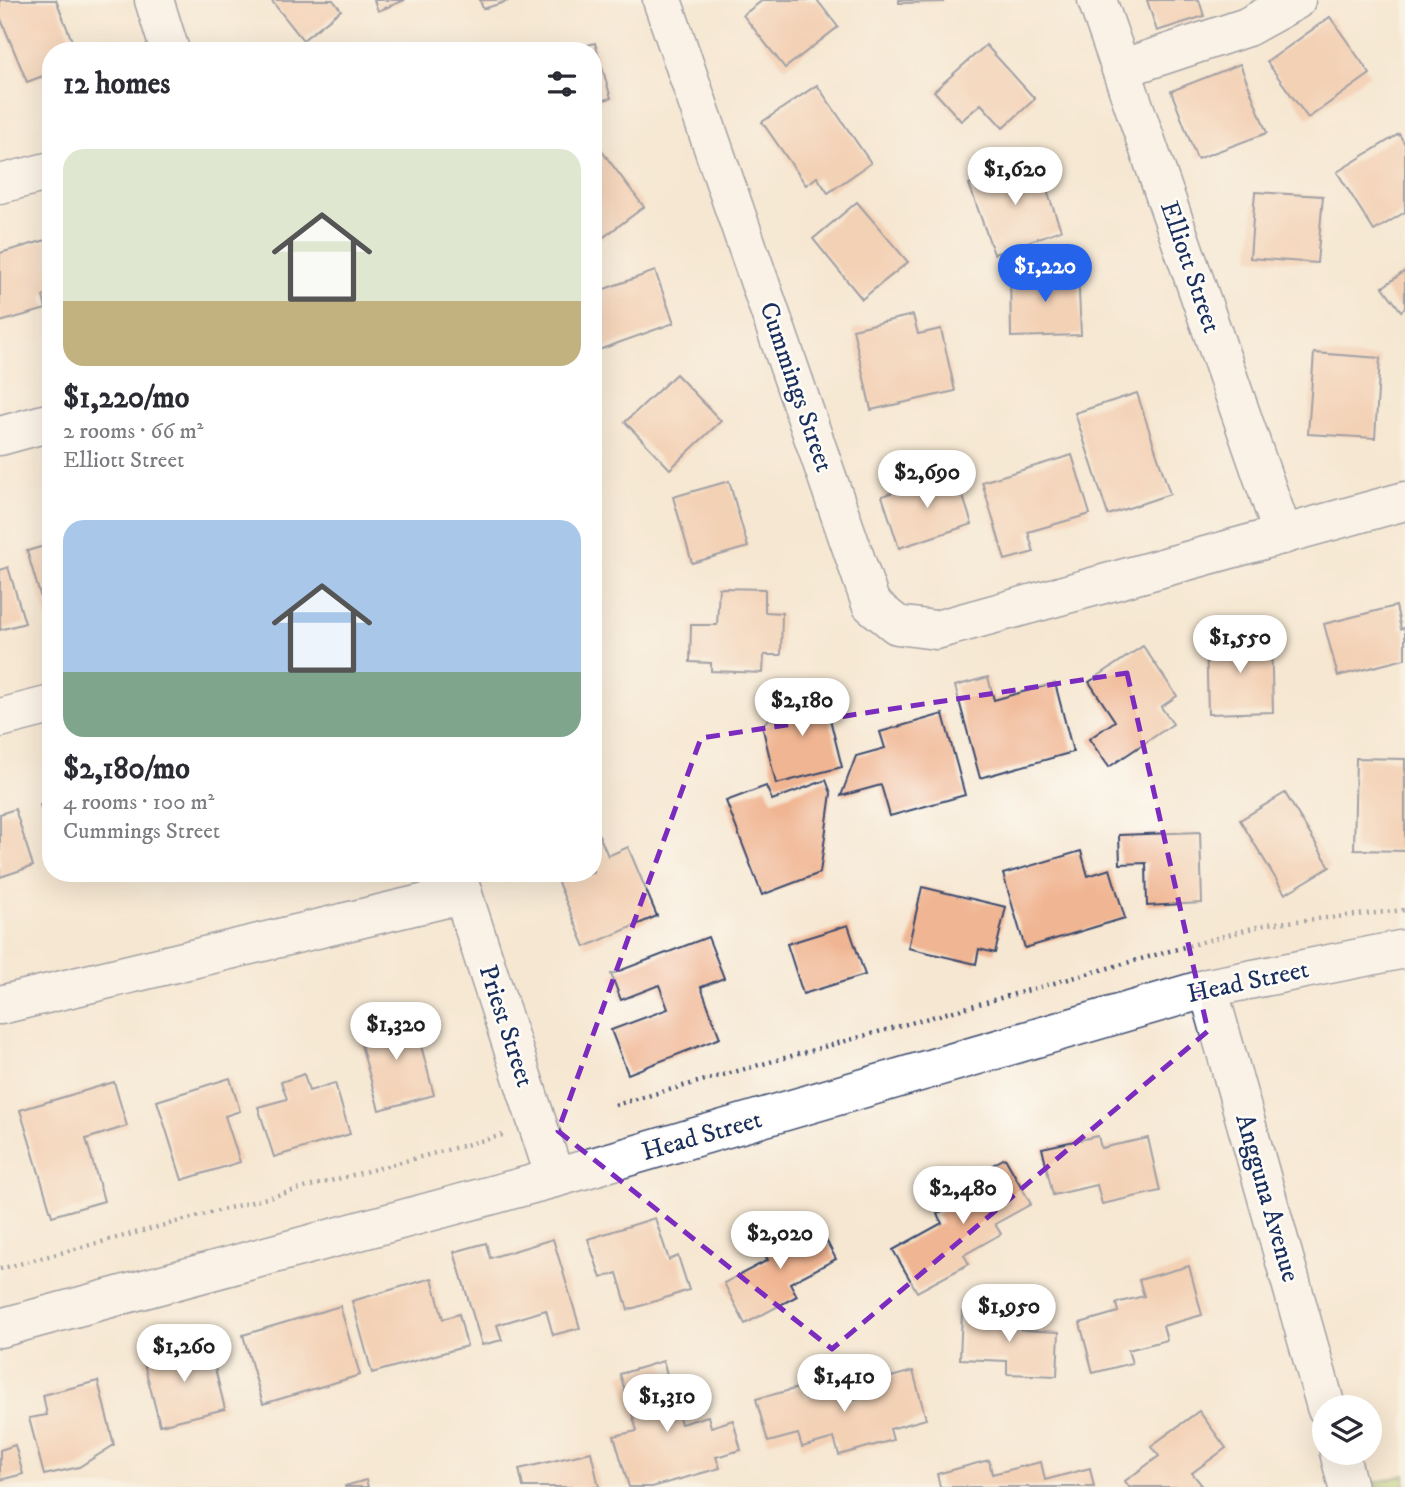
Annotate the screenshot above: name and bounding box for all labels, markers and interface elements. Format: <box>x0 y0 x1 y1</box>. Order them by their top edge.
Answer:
icon: filters <box>543 65 581 103</box>
text: 12 homes <box>63 66 170 103</box>
pin: $1,620 <box>958 148 1072 207</box>
text: $1,620 <box>984 155 1046 184</box>
icon: home <box>259 194 385 320</box>
street label: Elliott Street <box>1152 197 1228 337</box>
pin: $1,220 <box>988 244 1102 304</box>
text: $1,220 <box>1014 252 1076 281</box>
street label: Cummings Street <box>751 298 841 476</box>
text: $1,220/mo <box>63 380 189 417</box>
text: 2 rooms · 66 m² <box>63 417 203 446</box>
text: Elliott Street <box>63 446 184 475</box>
pin: $2,690 <box>870 450 984 510</box>
text: $2,690 <box>894 458 960 487</box>
icon: home <box>259 565 385 691</box>
pin: $1,550 <box>1183 616 1297 675</box>
text: $1,550 <box>1209 623 1271 652</box>
pin: $2,180 <box>745 678 859 738</box>
text: $2,180 <box>771 686 833 715</box>
text: $2,180/mo <box>63 751 190 788</box>
text: 4 rooms · 100 m² <box>63 788 215 817</box>
text: Cummings Street <box>63 817 220 846</box>
street label: Head Street <box>1184 953 1312 1011</box>
street label: Priest Street <box>471 961 541 1091</box>
pin: $1,320 <box>339 1002 453 1062</box>
text: $1,320 <box>366 1010 426 1039</box>
street label: Head Street <box>638 1103 766 1169</box>
street label: Angguna Avenue <box>1227 1110 1307 1286</box>
pin: $2,480 <box>906 1166 1020 1226</box>
text: $2,480 <box>929 1174 997 1203</box>
pin: $2,020 <box>723 1212 837 1271</box>
text: $2,020 <box>747 1219 813 1248</box>
pin: $1,950 <box>952 1284 1066 1344</box>
text: $1,950 <box>978 1292 1040 1321</box>
pin: $1,260 <box>127 1324 241 1384</box>
text: $1,260 <box>153 1332 215 1361</box>
pin: $1,410 <box>787 1354 901 1414</box>
text: $1,410 <box>813 1362 875 1391</box>
pin: $1,310 <box>610 1374 724 1434</box>
text: $1,310 <box>639 1382 695 1411</box>
map controls <box>1312 1395 1382 1465</box>
button: layers <box>1312 1395 1382 1465</box>

